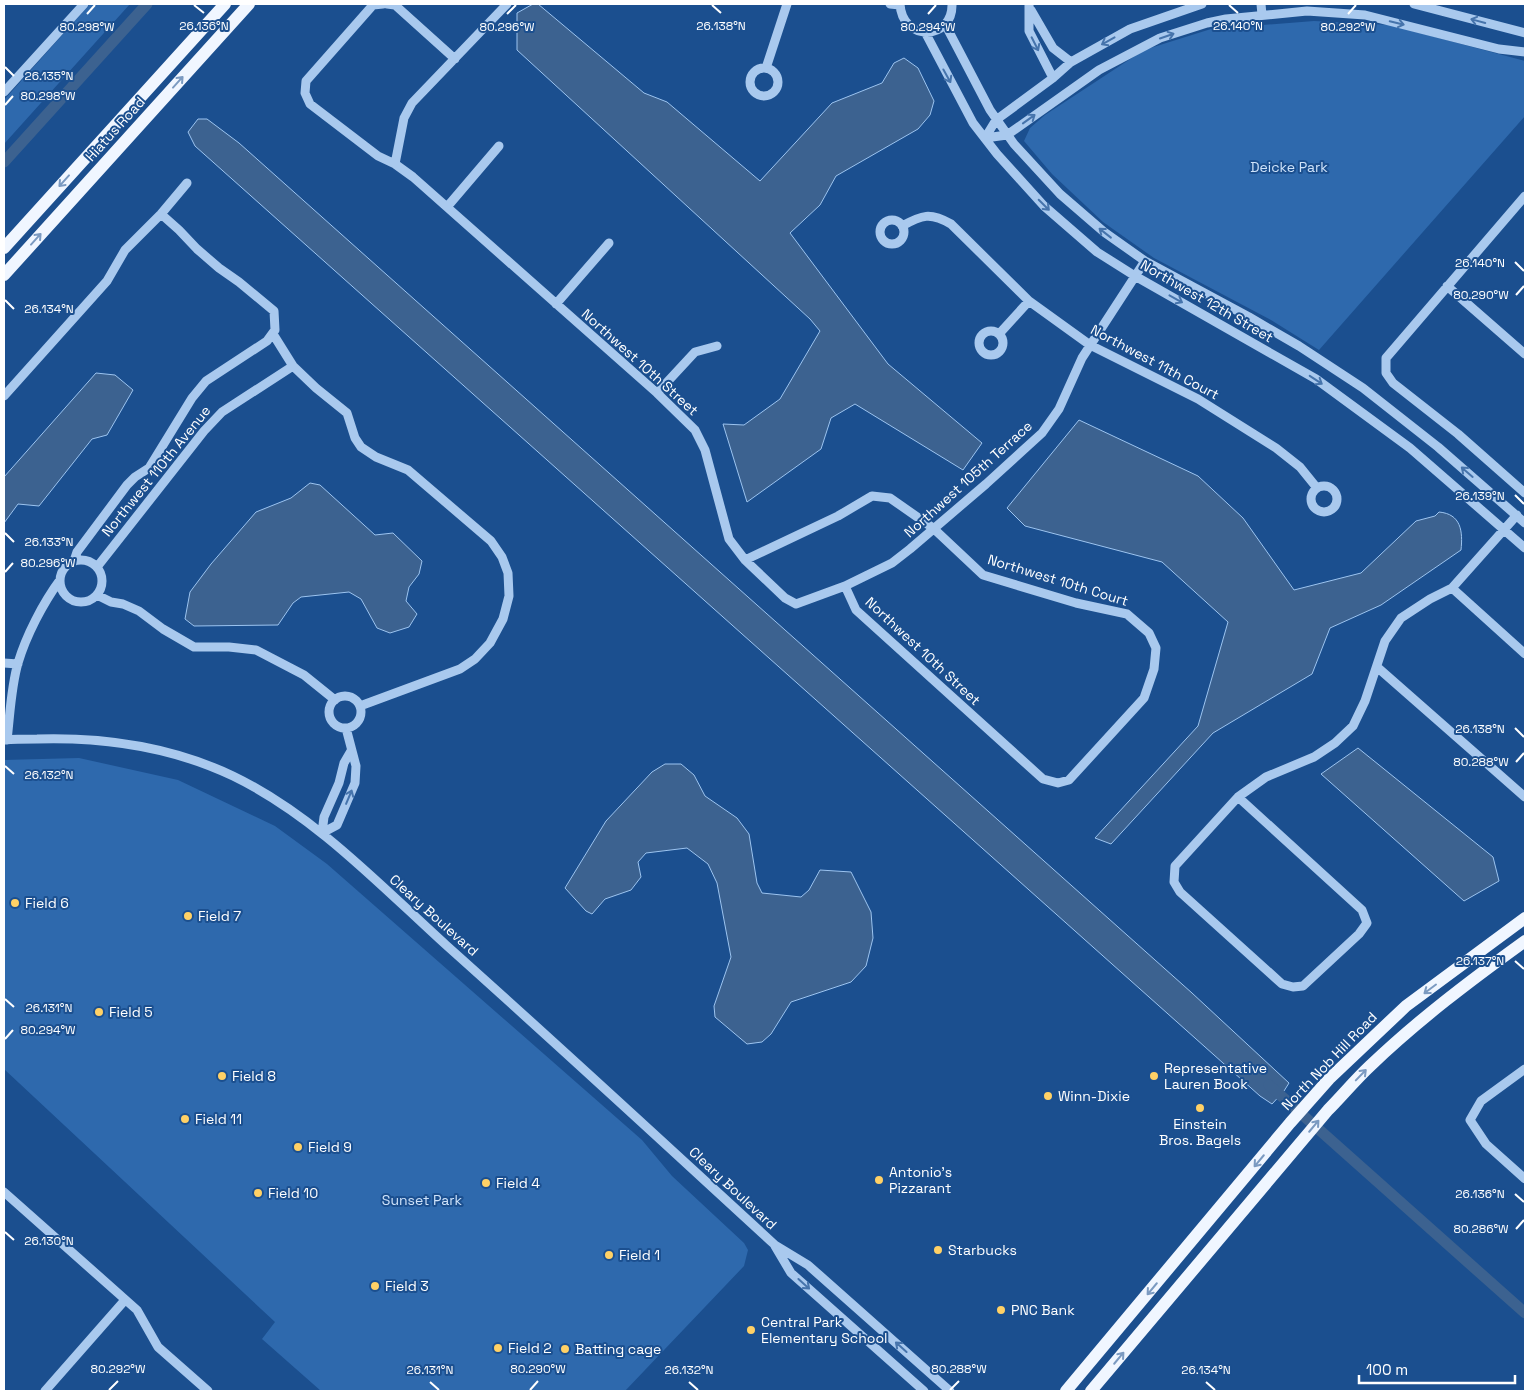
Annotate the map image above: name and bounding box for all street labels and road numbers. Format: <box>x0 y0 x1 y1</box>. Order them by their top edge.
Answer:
street label: Hiatus Road <box>81 93 149 165</box>
street label: Northwest 12th Street <box>1137 256 1277 346</box>
street label: Northwest 10th Street <box>578 305 702 419</box>
street label: Northwest 11th Court <box>1088 320 1222 404</box>
street label: Northwest 110th Avenue <box>98 402 214 540</box>
street label: Northwest 105th Terrace <box>900 417 1036 541</box>
street label: Northwest 10th Court <box>985 550 1131 610</box>
street label: Northwest 10th Street <box>862 593 984 709</box>
street label: Cleary Boulevard <box>386 870 482 960</box>
street label: North Nob Hill Road <box>1277 1008 1381 1114</box>
street label: Cleary Boulevard <box>685 1143 781 1233</box>

